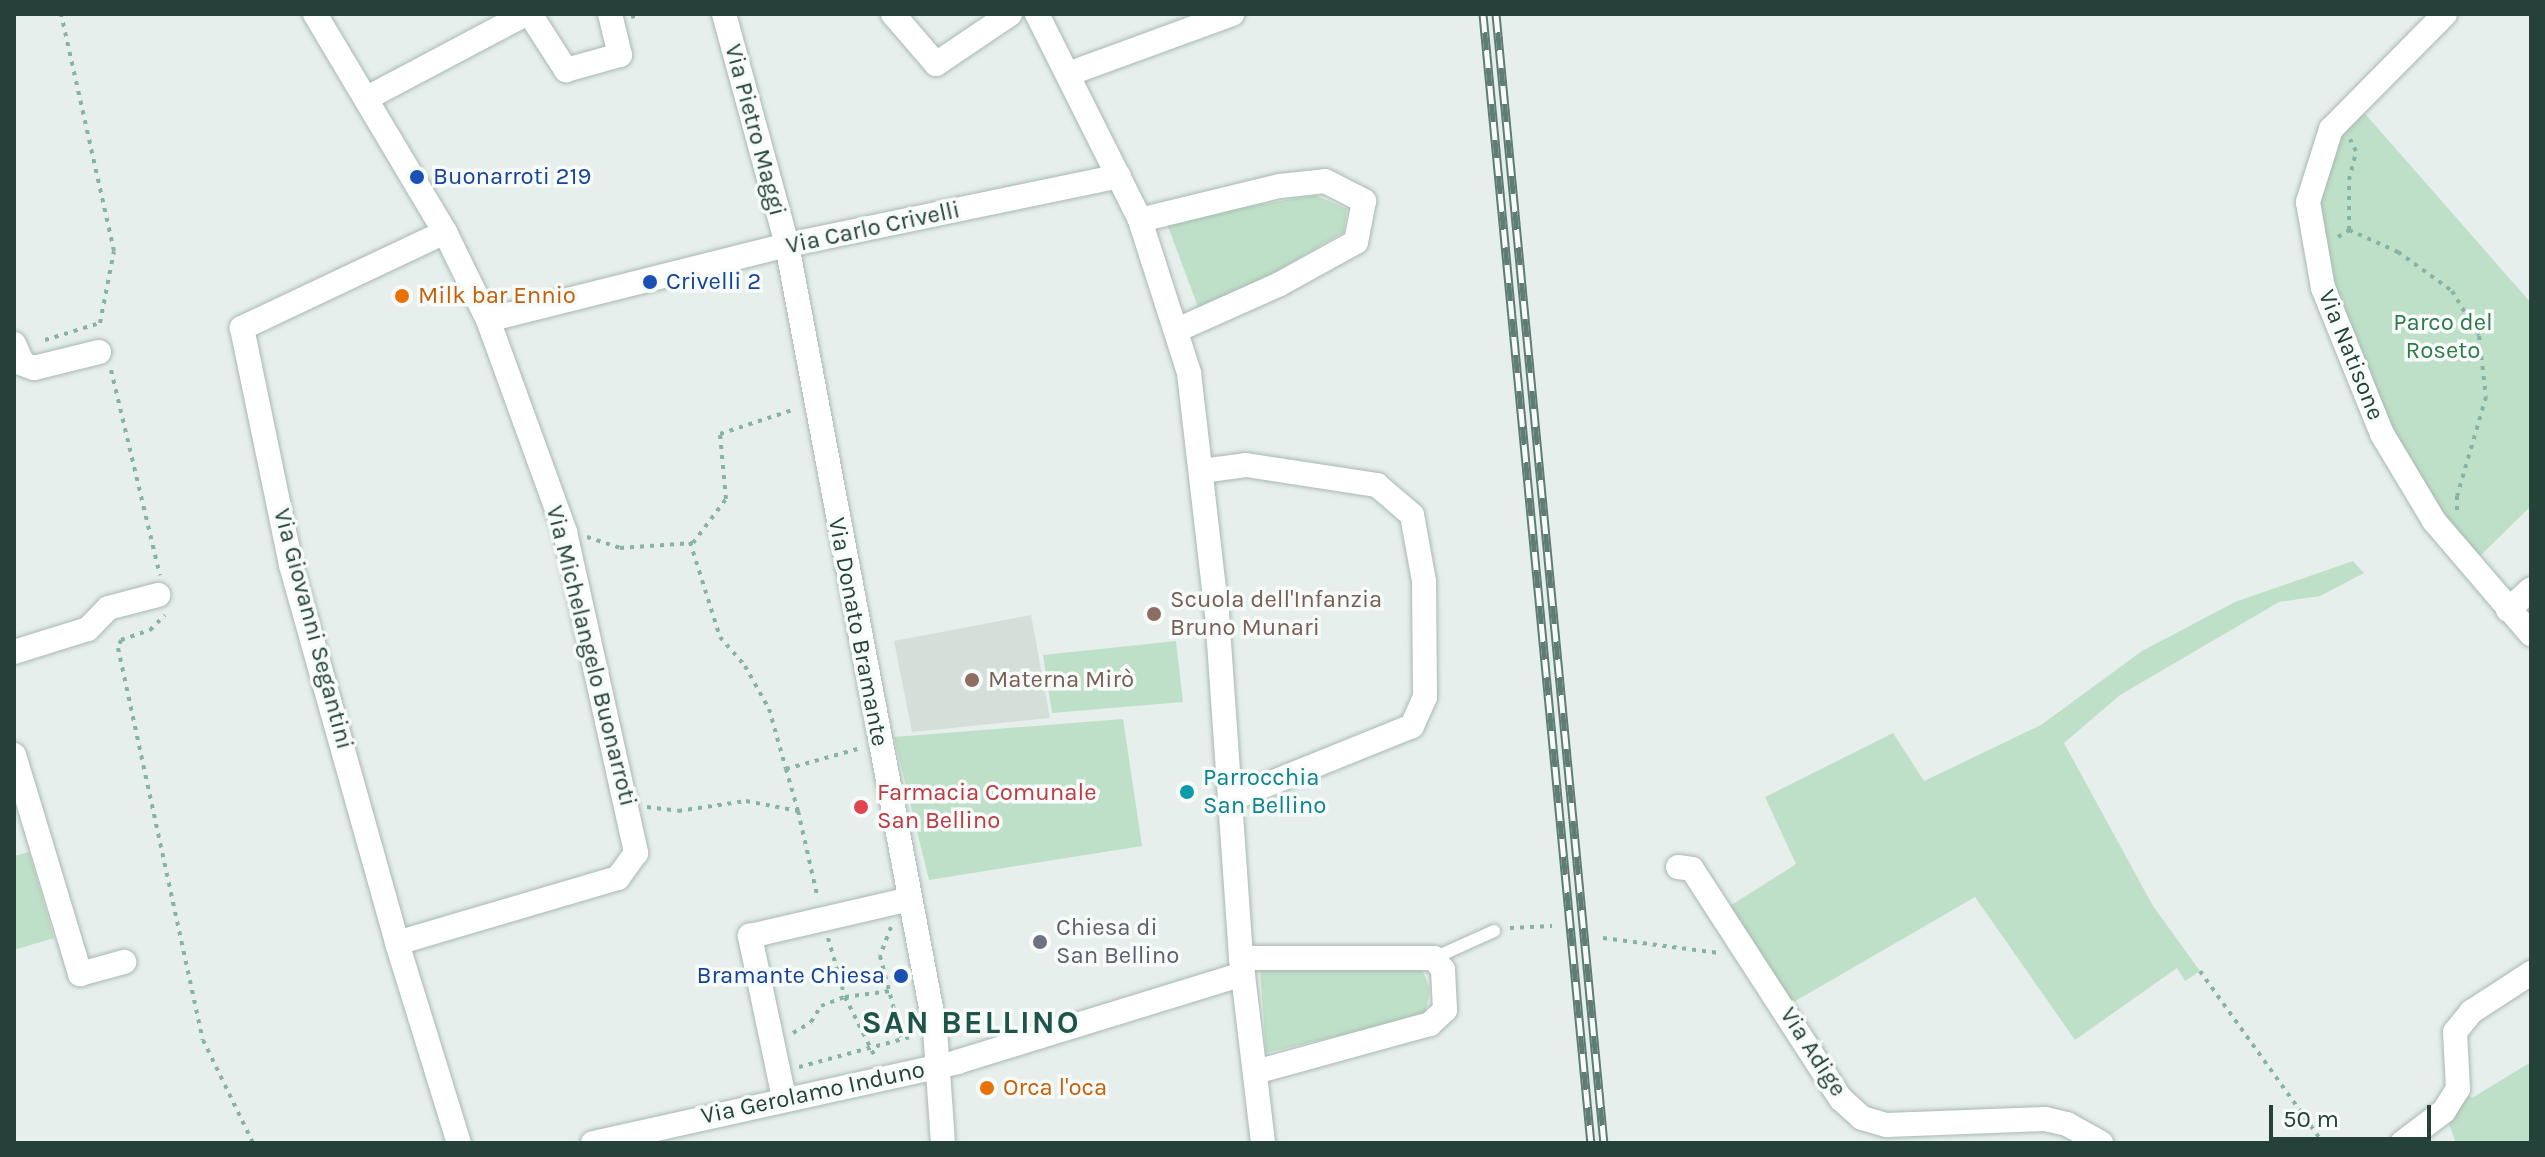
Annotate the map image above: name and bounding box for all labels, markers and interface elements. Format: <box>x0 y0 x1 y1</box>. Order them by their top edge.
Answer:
street label: Via Pietro Maggi <box>718 41 792 219</box>
place label: Buonarroti 219 <box>433 163 591 191</box>
marker: Buonarroti 219 <box>408 168 426 186</box>
street label: Via Carlo Crivelli <box>783 195 963 261</box>
place label: Crivelli 2 <box>666 268 761 296</box>
marker: Crivelli 2 <box>641 273 659 291</box>
place label: Milk bar Ennio <box>418 282 576 310</box>
street label: Via Natisone <box>2312 286 2390 424</box>
marker: Milk bar Ennio <box>393 287 411 305</box>
park label: Parco del Roseto <box>2393 309 2493 365</box>
street label: Via Michelangelo Buonarroti <box>540 503 642 809</box>
street label: Via Giovanni Segantini <box>267 505 359 753</box>
street label: Via Donato Bramante <box>822 515 894 749</box>
place label: Scuola dell'Infanzia Bruno Munari <box>1170 586 1382 642</box>
marker: Scuola dell'Infanzia Bruno Munari <box>1145 605 1163 623</box>
place label: Materna Mirò <box>988 666 1134 694</box>
marker: Materna Mirò <box>963 671 981 689</box>
place label: Parrocchia San Bellino <box>1203 764 1326 820</box>
place label: Farmacia Comunale San Bellino <box>877 779 1097 835</box>
marker: Parrocchia San Bellino <box>1178 783 1196 801</box>
marker: Farmacia Comunale San Bellino <box>852 798 870 816</box>
place label: Chiesa di San Bellino <box>1056 914 1179 970</box>
marker: Chiesa di San Bellino <box>1031 933 1049 951</box>
place label: Bramante Chiesa <box>697 962 885 990</box>
marker: Bramante Chiesa <box>892 967 910 985</box>
street label: Via Adige <box>1774 1002 1852 1102</box>
district label: SAN BELLINO <box>861 1004 1081 1042</box>
street label: Via Gerolamo Induno <box>699 1055 927 1131</box>
place label: Orca l'oca <box>1003 1074 1107 1102</box>
marker: Orca l'oca <box>978 1079 996 1097</box>
scale bar <box>2273 1089 2435 1139</box>
text: 50 m <box>2283 1105 2339 1133</box>

